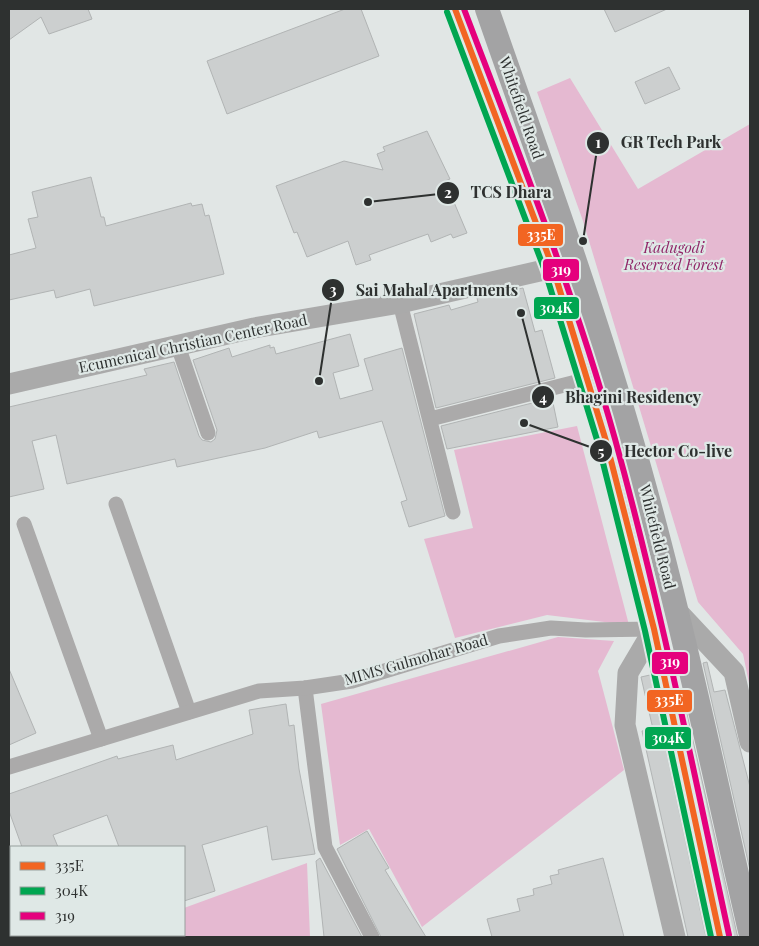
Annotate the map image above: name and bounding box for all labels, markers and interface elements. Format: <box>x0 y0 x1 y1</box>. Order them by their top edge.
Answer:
street label: Whitefield Road <box>495 53 549 162</box>
callout: GR Tech Park <box>585 127 731 158</box>
text: GR Tech Park <box>621 131 722 152</box>
text: 1 <box>595 132 601 152</box>
callout: TCS Dhara <box>436 177 562 208</box>
text: TCS Dhara <box>470 181 552 202</box>
text: 2 <box>444 182 452 202</box>
line badge: 335E <box>517 223 564 247</box>
text: 335E <box>527 225 556 244</box>
park label: Kadugodi Reserved Forest <box>623 237 725 274</box>
line badge: 319 <box>542 258 580 282</box>
text: 319 <box>551 260 571 279</box>
callout: Sai Mahal Apartments <box>321 274 529 305</box>
text: 3 <box>329 279 337 299</box>
text: Sai Mahal Apartments <box>356 279 518 300</box>
line badge: 304K <box>533 296 580 320</box>
text: 304K <box>539 298 574 317</box>
street label: Ecumenical Christian Center Road <box>77 309 309 377</box>
callout: Bhagini Residency <box>530 382 712 413</box>
text: Bhagini Residency <box>565 386 702 407</box>
text: 4 <box>539 387 547 407</box>
callout: Hector Co-live <box>589 436 742 467</box>
text: Hector Co-live <box>624 440 732 461</box>
text: 5 <box>598 441 605 461</box>
street label: Whitefield Road <box>635 481 681 591</box>
street label: MIMS Gulmohar Road <box>342 629 490 689</box>
line badge: 319 <box>651 651 689 675</box>
text: 319 <box>660 652 680 671</box>
line badge: 335E <box>646 689 693 713</box>
text: 335E <box>655 690 684 709</box>
line badge: 304K <box>644 726 692 750</box>
text: 304K <box>651 728 686 747</box>
legend <box>10 846 185 936</box>
text: 335E <box>55 855 84 875</box>
text: 304K <box>55 880 88 900</box>
text: 319 <box>55 905 75 925</box>

